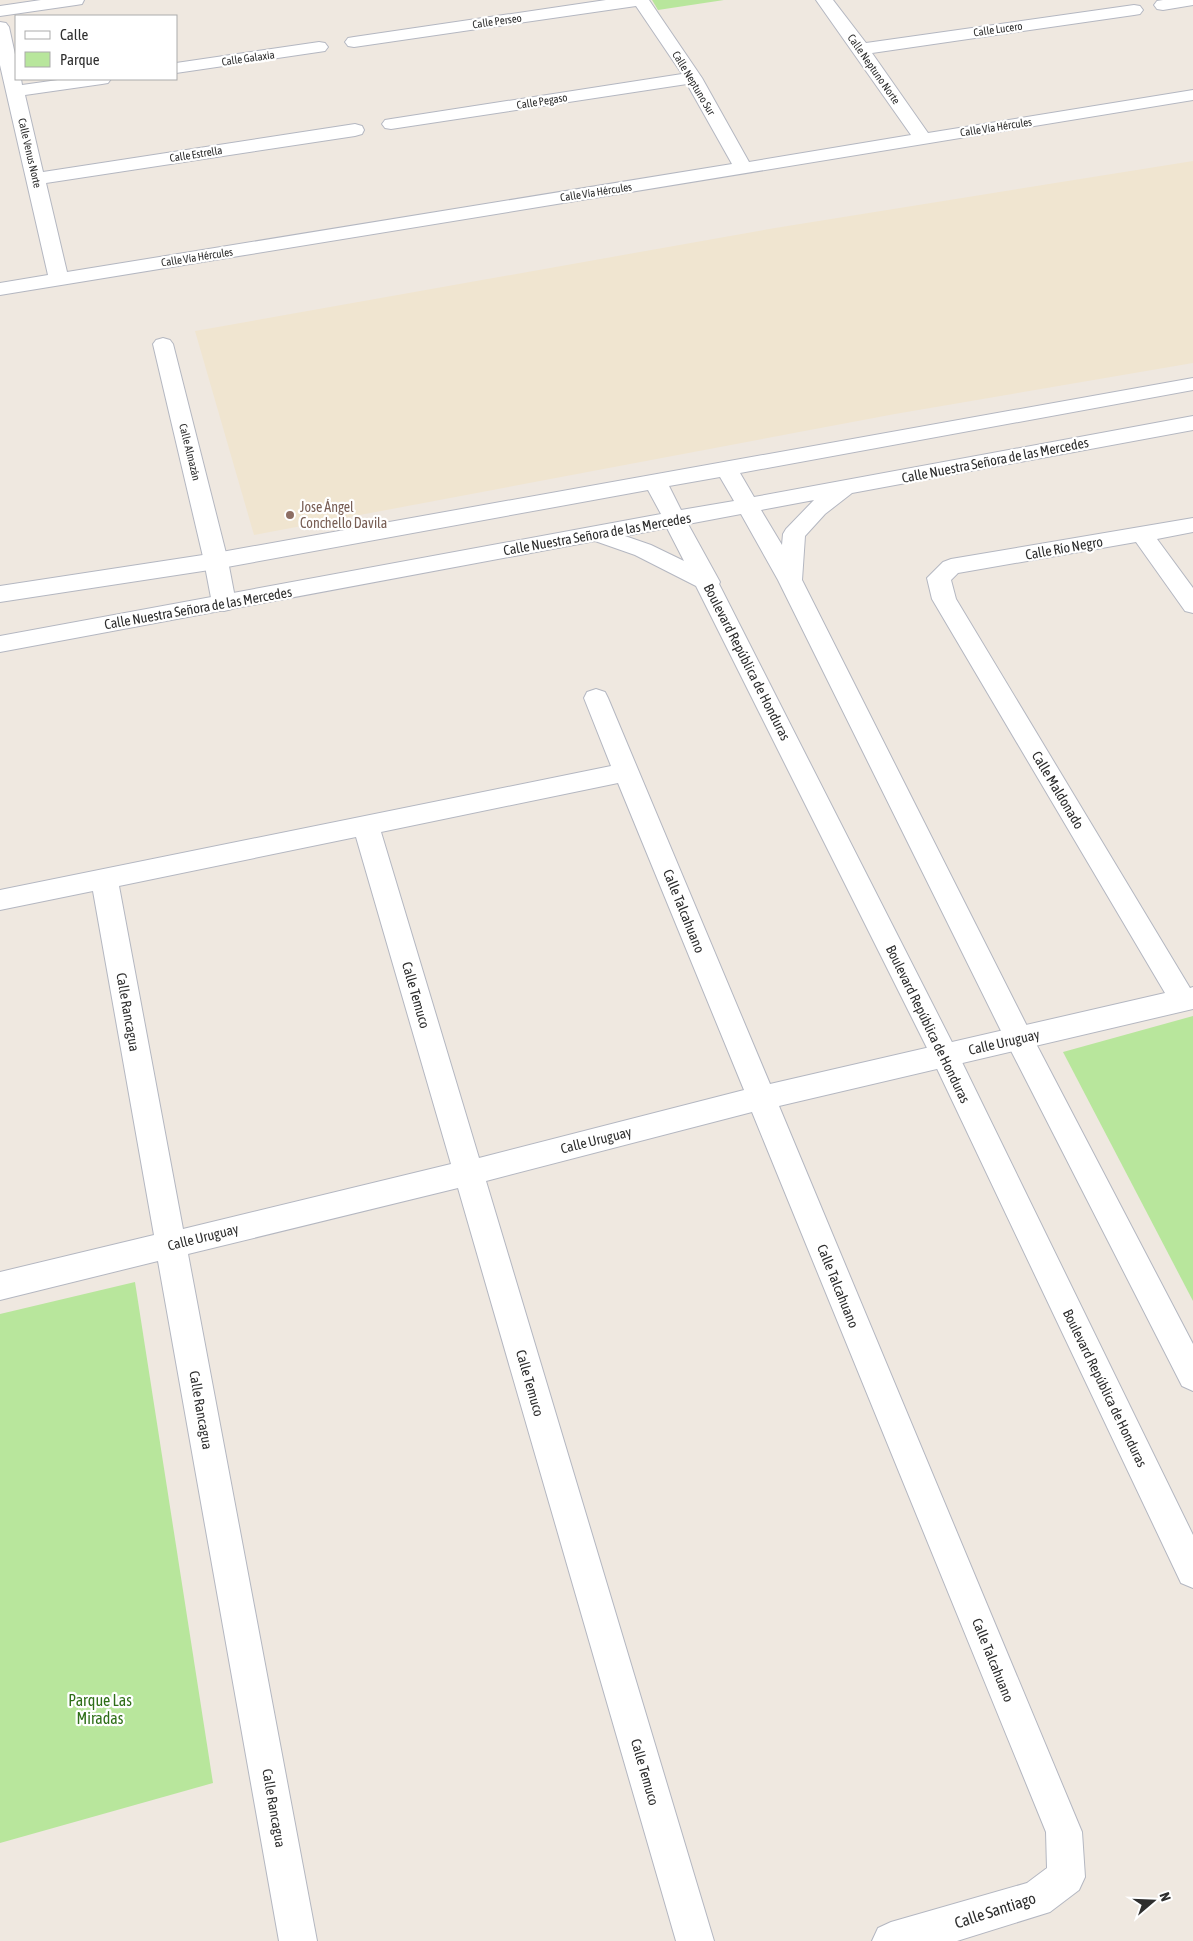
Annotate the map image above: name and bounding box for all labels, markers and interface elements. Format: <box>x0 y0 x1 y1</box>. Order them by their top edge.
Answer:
street label: Calle Perseo <box>472 12 522 30</box>
legend <box>15 15 178 80</box>
street label: Calle Lucero <box>973 20 1023 38</box>
text: Calle <box>60 26 89 43</box>
street label: Calle Neptuno Norte <box>845 32 903 106</box>
street label: Calle Galaxia <box>221 48 275 68</box>
street label: Calle Neptuno Sur <box>670 49 718 118</box>
text: Parque <box>60 51 100 68</box>
street label: Calle Pegaso <box>516 91 568 111</box>
street label: Calle Vía Hércules <box>959 115 1033 139</box>
street label: Calle Venus Norte <box>16 117 44 189</box>
street label: Calle Estrella <box>169 144 223 164</box>
street label: Calle Vía Hércules <box>559 180 633 204</box>
street label: Calle Vía Hércules <box>160 245 234 269</box>
street label: Calle Almazán <box>177 422 203 482</box>
street label: Calle Nuestra Señora de las Mercedes <box>900 434 1090 486</box>
place label: Jose Ángel Conchello Davila <box>300 499 387 531</box>
marker: Jose Ángel Conchello Davila <box>284 509 296 521</box>
street label: Calle Nuestra Señora de las Mercedes <box>502 510 692 558</box>
street label: Calle Río Negro <box>1024 533 1104 563</box>
street label: Boulevard República de Honduras <box>700 581 794 743</box>
street label: Calle Nuestra Señora de las Mercedes <box>103 584 293 632</box>
street label: Calle Maldonado <box>1029 748 1087 832</box>
street label: Calle Talcahuano <box>660 867 708 955</box>
street label: Boulevard República de Honduras <box>883 942 973 1106</box>
street label: Calle Temuco <box>399 960 433 1030</box>
street label: Calle Rancagua <box>113 971 143 1053</box>
street label: Calle Uruguay <box>967 1026 1041 1058</box>
street label: Calle Uruguay <box>559 1123 633 1157</box>
street label: Calle Uruguay <box>166 1220 240 1254</box>
street label: Calle Talcahuano <box>814 1242 862 1330</box>
street label: Boulevard República de Honduras <box>1060 1306 1150 1470</box>
street label: Calle Temuco <box>513 1348 547 1418</box>
street label: Calle Rancagua <box>186 1369 216 1451</box>
street label: Calle Talcahuano <box>969 1616 1017 1704</box>
park label: Parque Las Miradas <box>68 1691 132 1727</box>
street label: Calle Temuco <box>628 1737 662 1807</box>
street label: Calle Rancagua <box>259 1767 289 1849</box>
north arrow <box>1128 1876 1178 1926</box>
street label: Calle Santiago <box>952 1888 1038 1933</box>
text: N <box>1156 1890 1174 1903</box>

